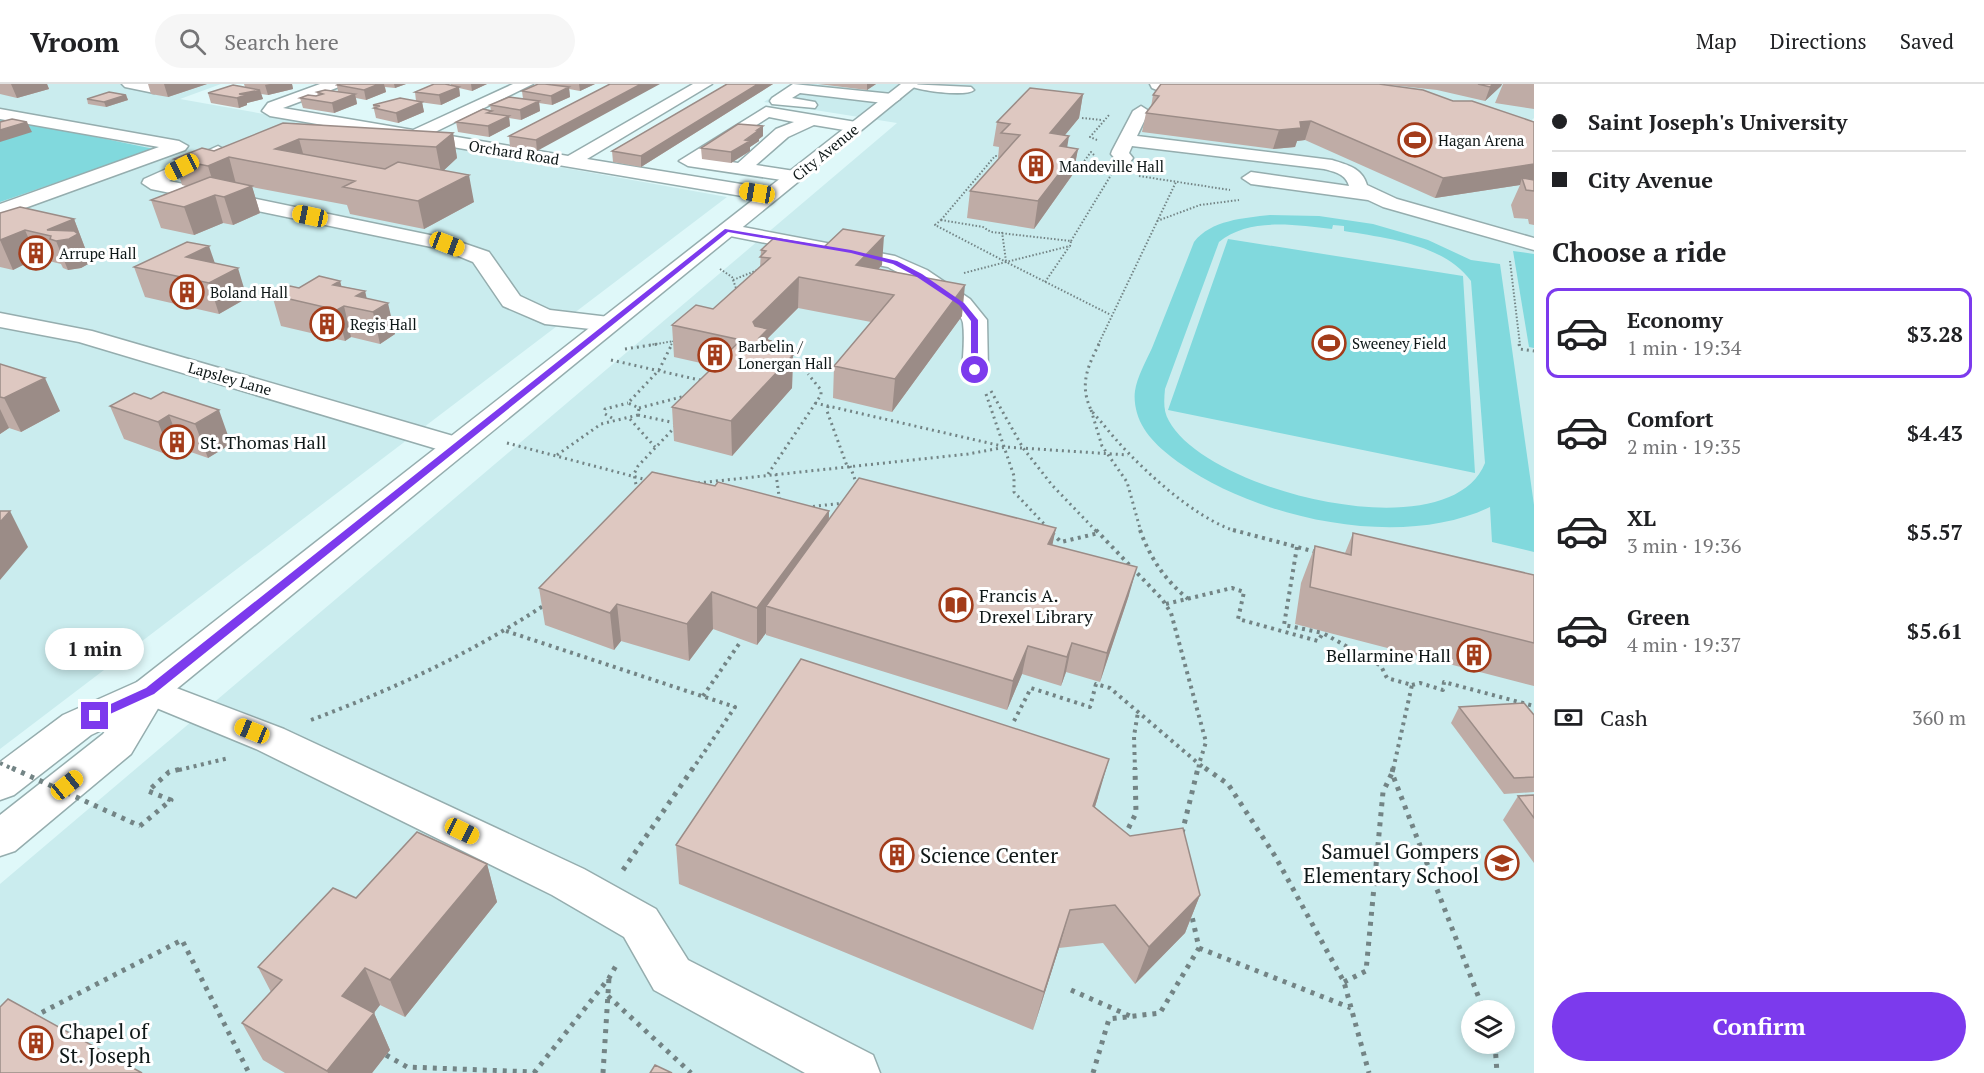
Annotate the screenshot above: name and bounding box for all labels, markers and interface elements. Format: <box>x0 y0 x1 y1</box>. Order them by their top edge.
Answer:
search box <box>155 14 575 68</box>
text: Vroom <box>30 23 119 60</box>
icon: search <box>176 25 209 58</box>
text: Search here <box>224 27 339 56</box>
text: Map <box>1696 27 1737 55</box>
text: Directions <box>1770 27 1867 55</box>
text: Saved <box>1900 27 1954 55</box>
text: Saint Joseph's University <box>1588 107 1847 136</box>
street label: City Avenue <box>788 119 862 185</box>
sports icon: Hagan Arena <box>1397 122 1433 158</box>
place label: Hagan Arena <box>1438 130 1525 150</box>
street label: Orchard Road <box>467 135 561 169</box>
building icon: Mandeville Hall <box>1018 148 1054 184</box>
car <box>162 151 202 183</box>
place label: Mandeville Hall <box>1059 156 1164 176</box>
text: City Avenue <box>1588 165 1713 194</box>
car <box>738 181 776 205</box>
car <box>291 203 329 229</box>
car <box>427 229 467 259</box>
text: Choose a ride <box>1552 234 1727 270</box>
building icon: Arrupe Hall <box>18 235 54 271</box>
place label: Arrupe Hall <box>59 243 137 263</box>
building icon: Boland Hall <box>169 274 205 310</box>
place label: Boland Hall <box>210 282 288 302</box>
text: Economy <box>1627 305 1723 334</box>
building icon: Regis Hall <box>309 306 345 342</box>
icon: car <box>1555 306 1609 360</box>
place label: Regis Hall <box>350 314 417 334</box>
text: $3.28 <box>1907 319 1963 348</box>
sports icon: Sweeney Field <box>1311 325 1347 361</box>
place label: Sweeney Field <box>1352 333 1446 353</box>
text: 1 min · 19:34 <box>1627 334 1741 361</box>
place label: Barbelin / Lonergan Hall <box>738 336 832 373</box>
building icon: Barbelin / Lonergan Hall <box>697 337 733 373</box>
route start <box>961 356 988 383</box>
street label: Lapsley Lane <box>186 357 274 399</box>
text: Comfort <box>1627 404 1713 433</box>
icon: car <box>1555 405 1609 459</box>
text: $4.43 <box>1907 418 1963 447</box>
building icon: St. Thomas Hall <box>159 424 195 460</box>
place label: St. Thomas Hall <box>200 430 327 454</box>
text: 2 min · 19:35 <box>1627 433 1741 460</box>
text: XL <box>1627 503 1656 532</box>
icon: car <box>1555 504 1609 558</box>
text: $5.57 <box>1907 517 1963 546</box>
text: 3 min · 19:36 <box>1627 532 1741 559</box>
place label: Francis A. Drexel Library <box>979 583 1094 628</box>
library icon: Francis A. Drexel Library <box>938 587 974 623</box>
text: Green <box>1627 602 1690 631</box>
icon: car <box>1555 603 1609 657</box>
text: $5.61 <box>1907 616 1963 645</box>
callout: 1 min <box>46 629 144 671</box>
text: 4 min · 19:37 <box>1627 631 1741 658</box>
text: 1 min <box>67 635 122 662</box>
building icon: Bellarmine Hall <box>1456 637 1492 673</box>
place label: Bellarmine Hall <box>1326 643 1451 667</box>
icon: cash <box>1552 701 1585 734</box>
route end <box>81 702 108 729</box>
text: Cash <box>1600 703 1648 732</box>
text: 360 m <box>1912 704 1966 731</box>
car <box>232 716 272 746</box>
car <box>47 767 87 803</box>
car <box>442 815 482 847</box>
building icon: Science Center <box>879 837 915 873</box>
place label: Samuel Gompers Elementary School <box>1303 837 1479 889</box>
place label: Science Center <box>920 841 1058 869</box>
school or university icon: Samuel Gompers Elementary School <box>1484 845 1520 881</box>
button: Confirm <box>1552 992 1966 1061</box>
map controls <box>1461 1000 1515 1054</box>
button: layers <box>1461 1000 1515 1054</box>
place label: Chapel of St. Joseph <box>59 1017 151 1069</box>
building icon: Chapel of St. Joseph <box>18 1025 54 1061</box>

